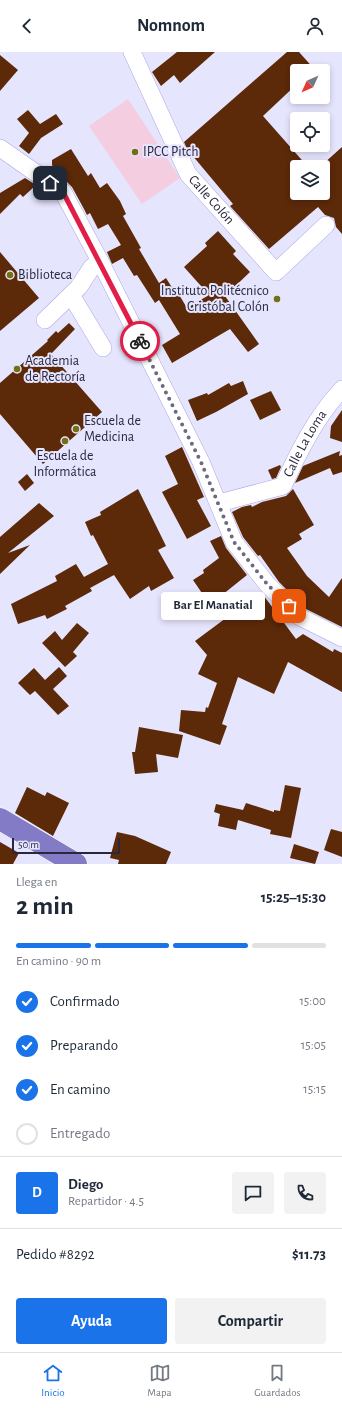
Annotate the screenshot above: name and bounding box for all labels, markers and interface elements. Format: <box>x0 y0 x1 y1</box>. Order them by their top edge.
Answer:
icon: back <box>16 15 38 37</box>
icon: person <box>304 15 326 37</box>
text: Nomnom <box>137 17 205 35</box>
north arrow <box>290 64 330 104</box>
map controls <box>290 64 330 200</box>
button: locate <box>290 112 330 152</box>
place label: IPCC Pitch <box>143 145 199 159</box>
marker: IPCC Pitch <box>130 147 140 157</box>
button: layers <box>290 160 330 200</box>
pin <box>33 166 67 200</box>
icon: home <box>39 172 61 194</box>
street label: Calle Colón <box>186 173 237 227</box>
place label: Biblioteca <box>18 268 73 282</box>
marker: Biblioteca <box>5 270 15 280</box>
place label: Instituto Politécnico Cristóbal Colón <box>161 284 269 314</box>
marker: Instituto Politécnico Cristóbal Colón <box>272 294 282 304</box>
courier <box>120 321 160 361</box>
icon: bike <box>129 330 151 352</box>
place label: Academia de Rectoría <box>25 354 86 384</box>
marker: Academia de Rectoría <box>12 364 22 374</box>
street label: Calle La Loma <box>281 407 330 479</box>
place label: Escuela de Medicina <box>84 414 141 444</box>
marker: Escuela de Medicina <box>71 424 81 434</box>
marker: Escuela de Informática <box>60 436 70 446</box>
place label: Escuela de Informática <box>33 449 97 479</box>
pin <box>272 589 306 623</box>
callout: Bar El Manatial <box>161 592 265 620</box>
icon: bag <box>278 595 300 617</box>
text: Bar El Manatial <box>173 599 253 612</box>
scale bar <box>12 836 120 855</box>
text: 50 m <box>18 839 39 850</box>
text: Llega en <box>16 876 58 889</box>
text: 15:25–15:30 <box>261 890 326 905</box>
text: 2 min <box>16 893 74 919</box>
text: En camino · 90 m <box>16 955 101 968</box>
icon: check <box>16 991 38 1013</box>
text: Confirmado <box>50 994 120 1009</box>
text: 15:00 <box>299 995 326 1008</box>
icon: check <box>16 1035 38 1057</box>
text: Preparando <box>50 1038 118 1053</box>
text: 15:05 <box>301 1039 326 1052</box>
icon: check <box>16 1079 38 1101</box>
text: En camino <box>50 1082 110 1097</box>
text: 15:15 <box>303 1083 326 1096</box>
text: Entregado <box>50 1126 110 1141</box>
button: chat <box>232 1172 274 1214</box>
button: phone <box>284 1172 326 1214</box>
text: Diego <box>68 1177 104 1192</box>
text: D <box>32 1185 42 1200</box>
text: Repartidor · 4.5 <box>68 1195 144 1208</box>
text: Pedido #8292 <box>16 1247 95 1262</box>
text: $11.73 <box>292 1247 326 1262</box>
button: Ayuda <box>16 1298 167 1344</box>
button: Compartir <box>175 1298 326 1344</box>
tab: Inicio <box>41 1362 65 1399</box>
tab: Mapa <box>147 1362 172 1399</box>
tab: Guardados <box>254 1362 301 1399</box>

